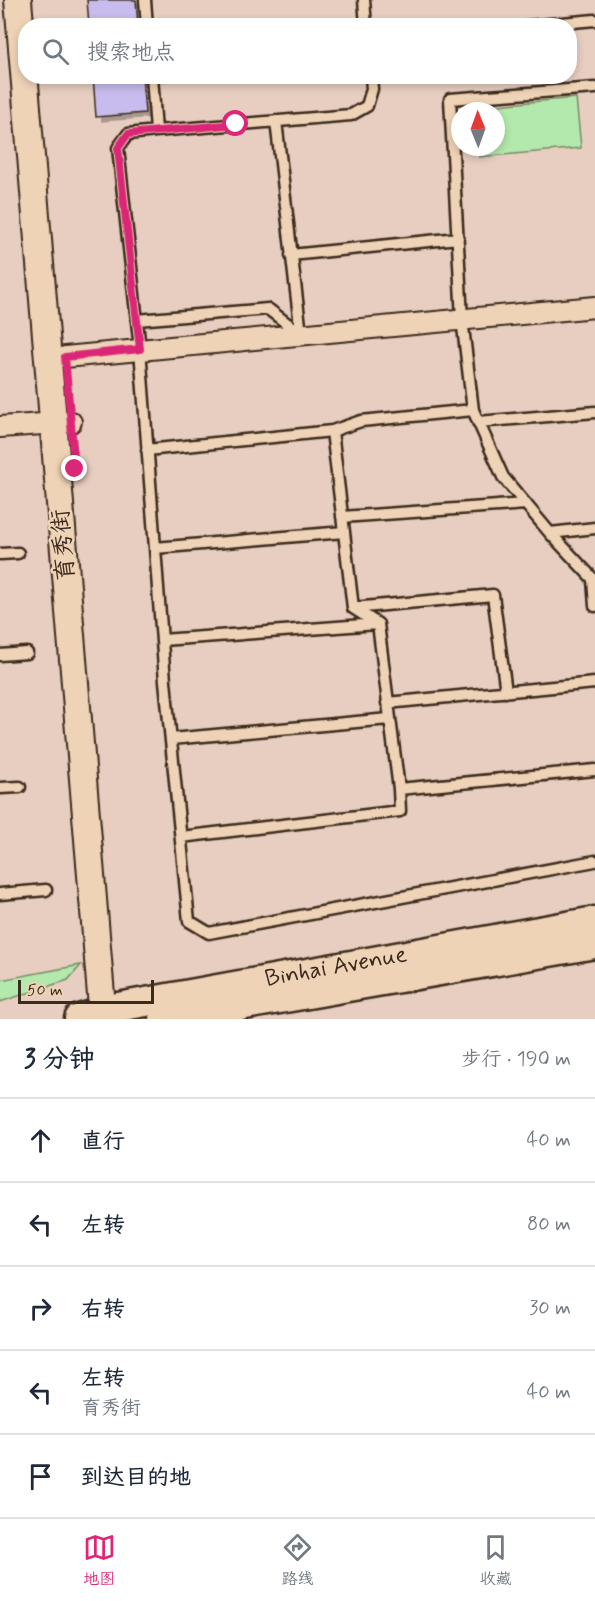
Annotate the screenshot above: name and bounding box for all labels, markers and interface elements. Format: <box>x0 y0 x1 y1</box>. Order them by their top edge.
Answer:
search box <box>18 18 577 84</box>
icon: search <box>39 35 72 68</box>
text: 搜索地点 <box>87 39 175 67</box>
north arrow <box>451 102 505 156</box>
route start <box>222 110 248 136</box>
route end <box>61 455 87 481</box>
street label: 育秀街 <box>45 508 83 582</box>
street label: Binhai Avenue <box>262 939 410 995</box>
scale bar <box>18 977 154 1004</box>
text: 50 m <box>27 980 63 1001</box>
text: 3 分钟 <box>24 1043 95 1077</box>
text: 步行 · 190 m <box>461 1046 571 1073</box>
icon: ahead <box>24 1124 57 1157</box>
text: 40 m <box>527 1127 571 1154</box>
text: 直行 <box>81 1128 125 1156</box>
icon: left <box>24 1208 57 1241</box>
text: 80 m <box>527 1211 571 1238</box>
text: 左转 <box>81 1212 125 1240</box>
icon: right <box>24 1292 57 1325</box>
text: 30 m <box>529 1295 571 1322</box>
text: 右转 <box>81 1296 125 1324</box>
text: 左转 <box>81 1365 125 1393</box>
icon: left <box>24 1376 57 1409</box>
text: 40 m <box>527 1379 571 1406</box>
text: 育秀街 <box>81 1395 141 1422</box>
icon: arrive <box>24 1460 57 1493</box>
text: 到达目的地 <box>81 1464 191 1492</box>
tab: 地图 <box>83 1531 116 1590</box>
tab: 路线 <box>281 1531 314 1590</box>
tab: 收藏 <box>479 1531 512 1590</box>

